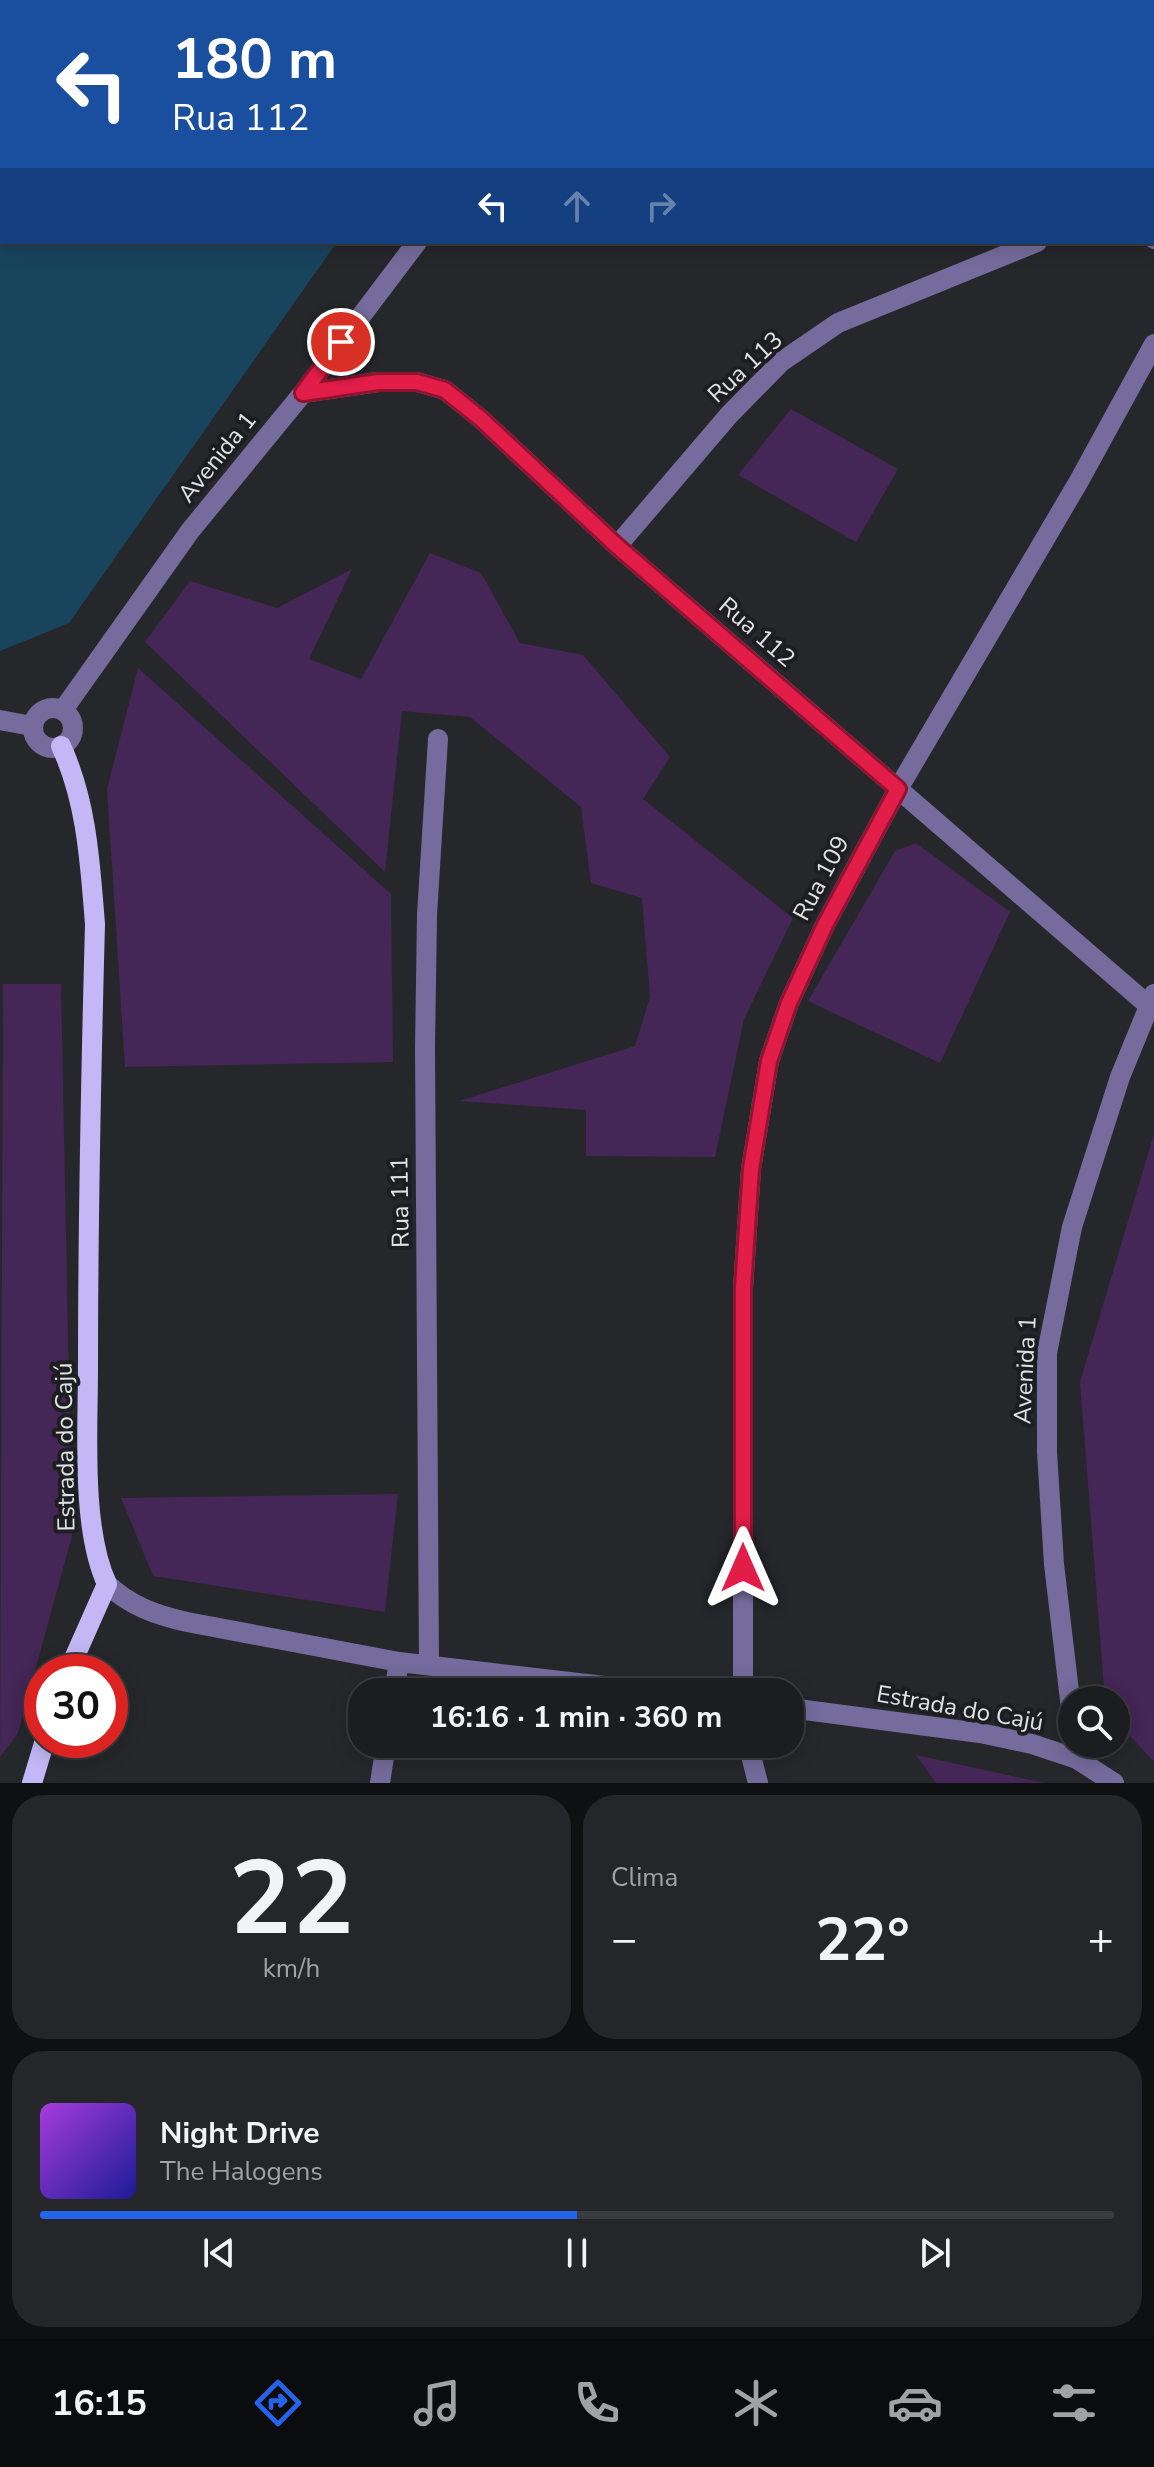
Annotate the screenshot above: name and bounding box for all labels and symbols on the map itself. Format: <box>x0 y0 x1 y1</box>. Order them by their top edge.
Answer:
pin <box>307 308 375 376</box>
street label: Rua 113 <box>701 324 789 410</box>
street label: Avenida 1 <box>170 405 264 509</box>
street label: Rua 112 <box>712 590 802 674</box>
street label: Rua 109 <box>785 830 857 926</box>
street label: Rua 111 <box>383 1156 417 1248</box>
street label: Avenida 1 <box>1006 1315 1044 1425</box>
street label: Estrada do Cajú <box>48 1362 82 1532</box>
position arrow <box>701 1526 785 1610</box>
speed limit sign: 30 <box>24 1654 128 1758</box>
street label: Estrada do Cajú <box>874 1678 1046 1738</box>

